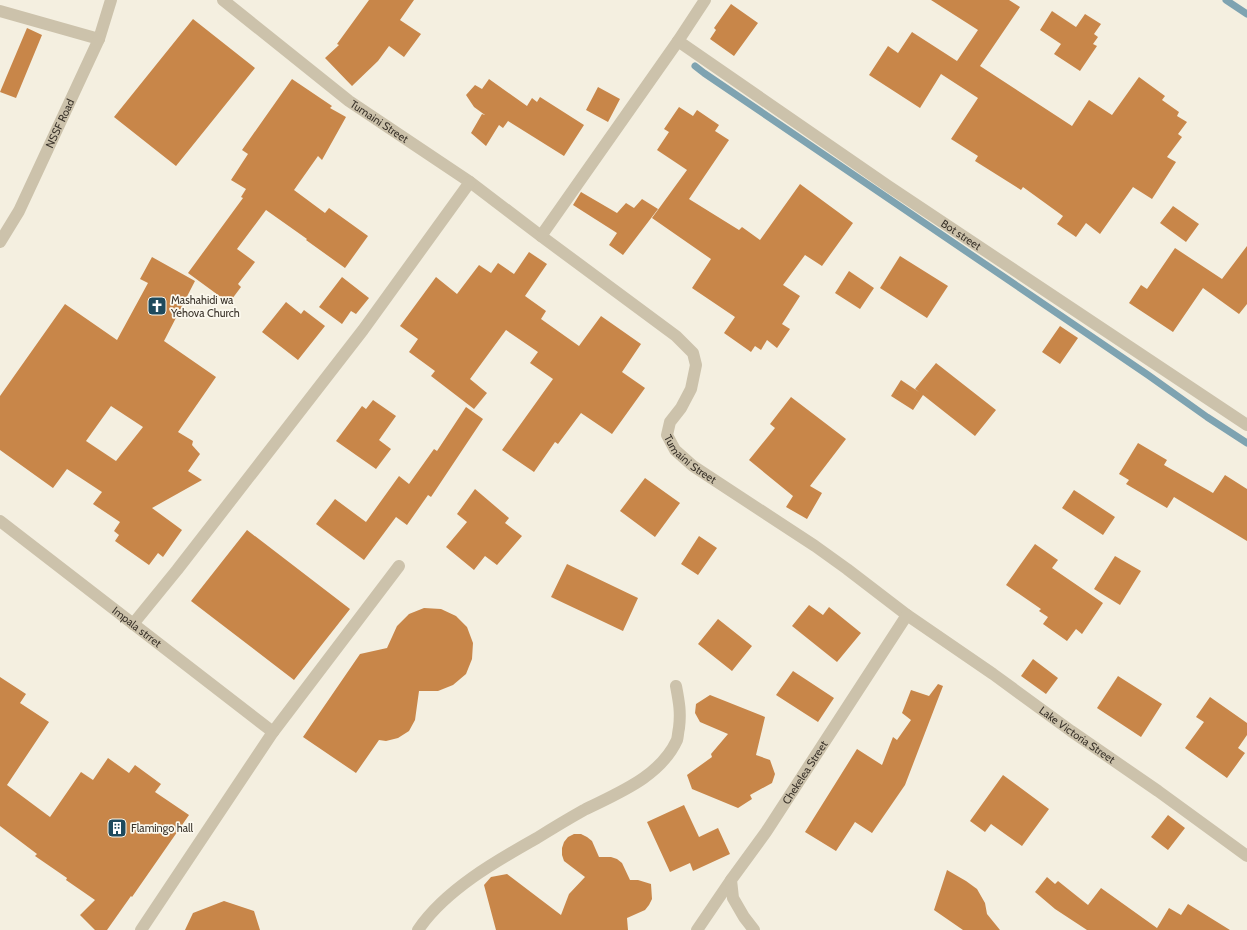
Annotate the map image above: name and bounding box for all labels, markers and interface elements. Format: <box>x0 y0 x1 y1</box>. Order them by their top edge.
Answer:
street label: NSSF Road <box>42 96 77 150</box>
street label: Tumaini Street <box>348 97 411 146</box>
street label: Bot street <box>938 216 984 253</box>
place label: Mashahidi wa Yehova Church <box>170 293 240 320</box>
church icon: Mashahidi wa Yehova Church <box>146 295 168 317</box>
street label: Tumaini Street <box>661 432 719 487</box>
street label: Impala strret <box>109 603 165 650</box>
street label: Lake Victoria Street <box>1036 703 1118 767</box>
street label: Chekelea Street <box>779 738 831 807</box>
building icon: Flamingo hall <box>106 817 128 839</box>
place label: Flamingo hall <box>131 821 194 835</box>

